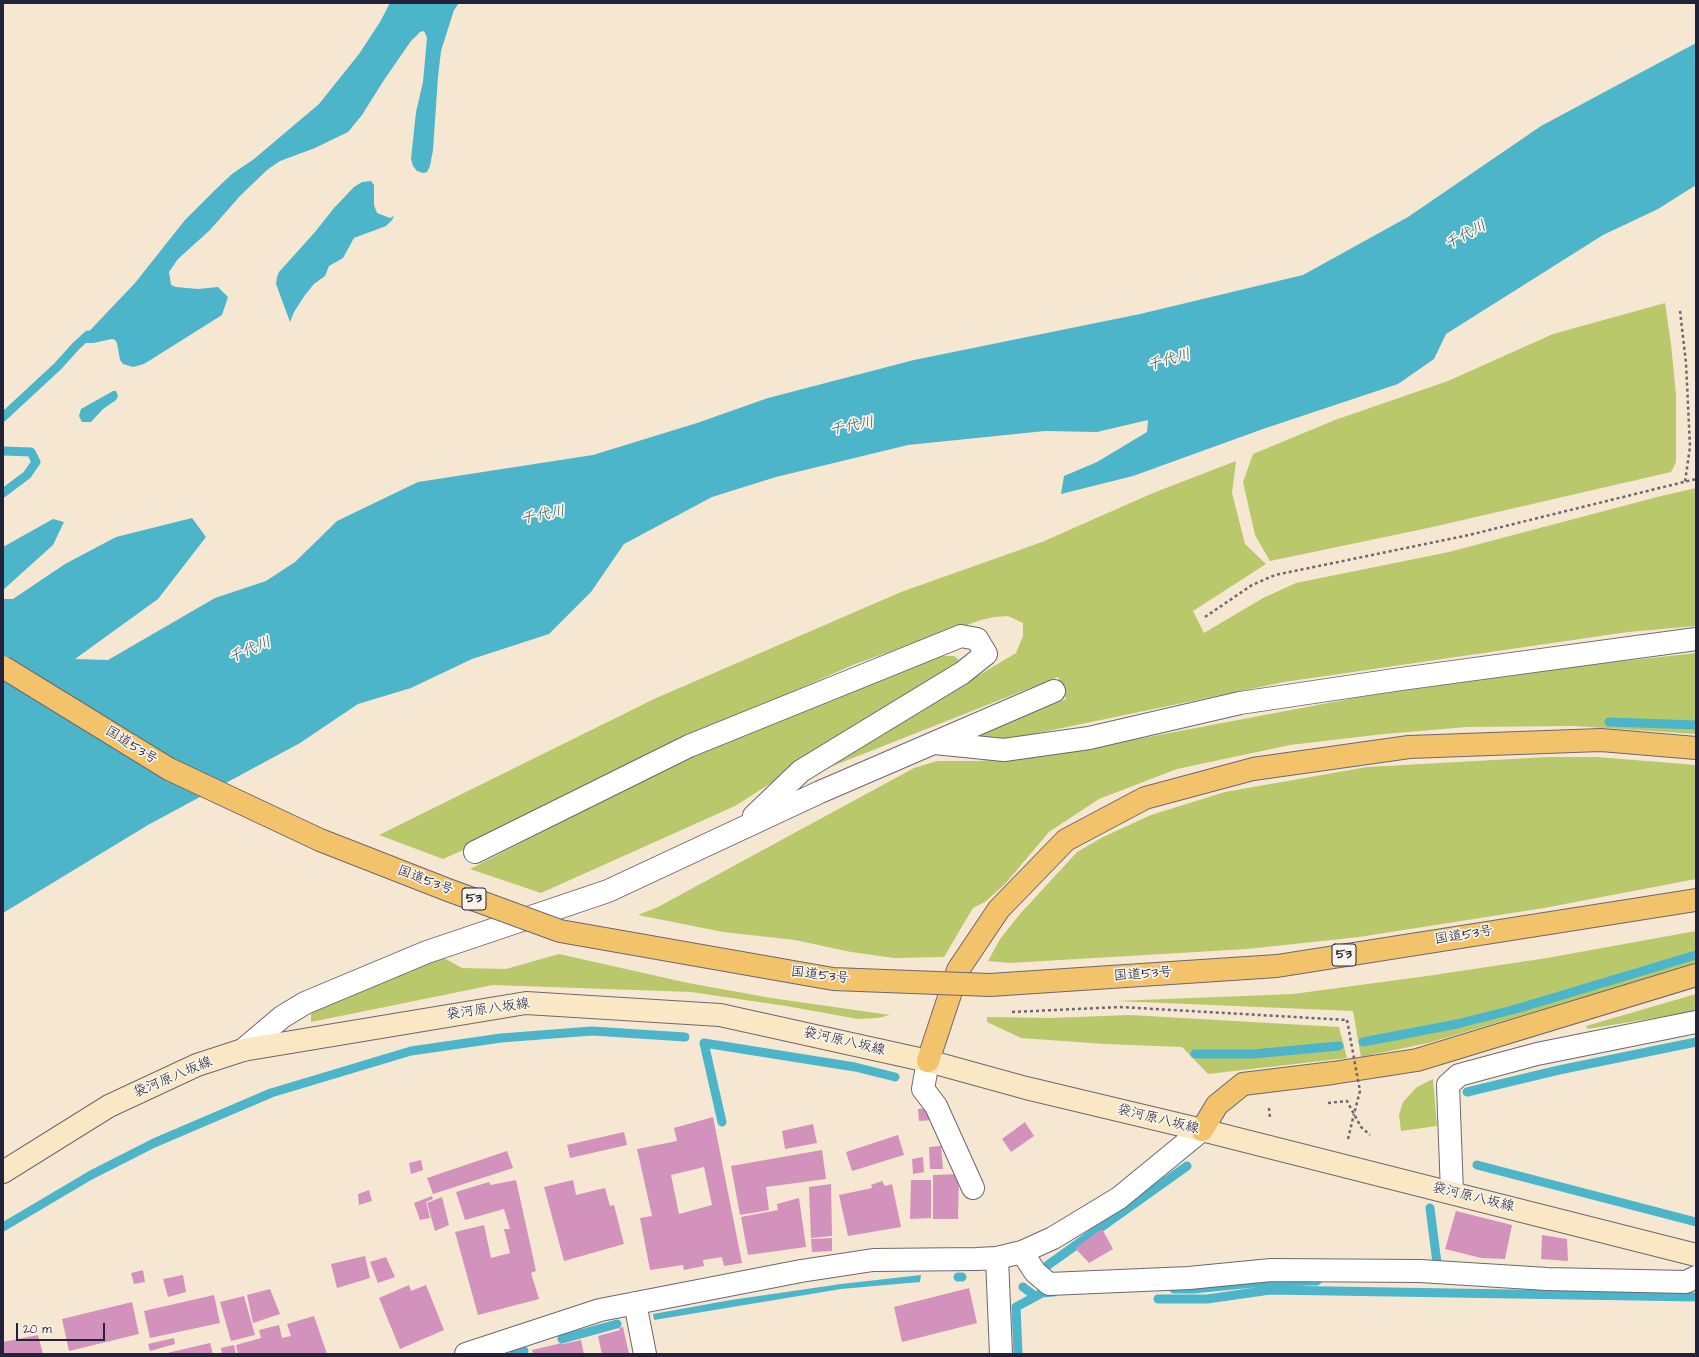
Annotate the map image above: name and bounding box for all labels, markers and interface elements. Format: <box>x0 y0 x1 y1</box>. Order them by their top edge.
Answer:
water label: 千代川 <box>1442 217 1490 255</box>
water label: 千代川 <box>1145 346 1193 376</box>
water label: 千代川 <box>828 414 876 440</box>
water label: 千代川 <box>519 503 567 529</box>
water label: 千代川 <box>226 634 274 668</box>
street label: 国道53号 <box>102 723 160 769</box>
street label: 国道53号 <box>394 863 456 899</box>
road number: 53 <box>462 888 486 910</box>
street label: 国道53号 <box>1434 923 1494 949</box>
road number: 53 <box>1332 944 1356 966</box>
street label: 国道53号 <box>790 964 850 988</box>
street label: 国道53号 <box>1113 965 1173 985</box>
street label: 袋河原八坂線 <box>445 996 531 1024</box>
street label: 袋河原八坂線 <box>801 1024 887 1060</box>
street label: 袋河原八坂線 <box>131 1054 215 1102</box>
street label: 袋河原八坂線 <box>1115 1102 1201 1138</box>
street label: 袋河原八坂線 <box>1430 1180 1516 1216</box>
scale bar <box>18 1315 107 1341</box>
text: 20 m <box>23 1321 52 1338</box>

